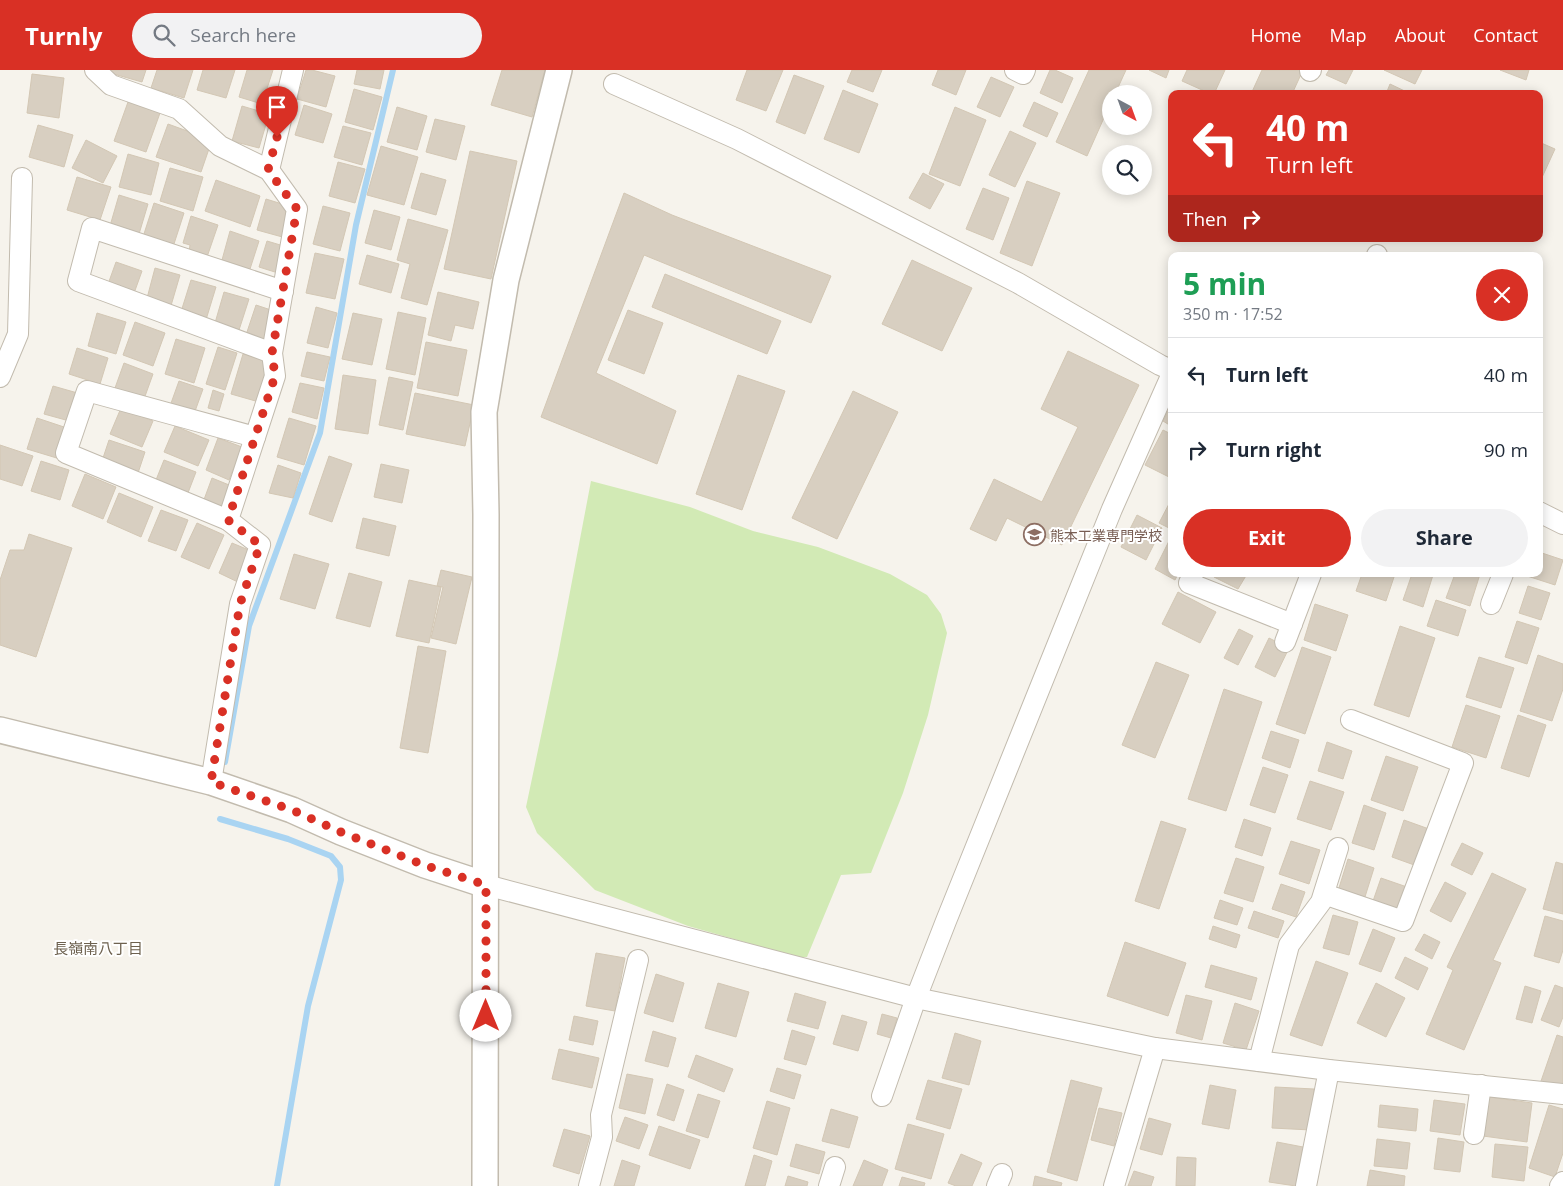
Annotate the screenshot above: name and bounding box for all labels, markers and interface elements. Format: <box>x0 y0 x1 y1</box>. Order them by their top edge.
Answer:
search box <box>132 13 482 58</box>
text: Turnly <box>25 19 102 52</box>
icon: search <box>150 21 178 49</box>
text: Search here <box>190 22 296 48</box>
text: Home <box>1251 23 1301 47</box>
text: Map <box>1329 23 1367 47</box>
text: About <box>1395 23 1445 47</box>
text: Contact <box>1473 23 1538 47</box>
north arrow <box>1102 85 1152 135</box>
map controls <box>1102 85 1152 195</box>
pin <box>256 86 298 137</box>
icon: arrive <box>263 93 291 121</box>
text: 40 m <box>1266 104 1349 151</box>
icon: left <box>1183 110 1248 175</box>
button: search <box>1102 145 1152 195</box>
text: Turn left <box>1266 149 1353 179</box>
icon: right <box>1237 205 1265 233</box>
text: Then <box>1183 206 1227 232</box>
text: 5 min <box>1183 263 1266 304</box>
button: close <box>1476 269 1528 321</box>
text: 350 m · 17:52 <box>1183 303 1283 325</box>
icon: left <box>1183 361 1211 389</box>
text: Turn left <box>1226 362 1308 388</box>
text: 40 m <box>1484 362 1528 388</box>
icon: right <box>1183 436 1211 464</box>
text: Turn right <box>1226 437 1321 463</box>
text: 90 m <box>1484 437 1528 463</box>
button: Exit <box>1183 509 1351 567</box>
button: Share <box>1361 509 1528 567</box>
school or university icon: 熊本工業専門学校 <box>1022 523 1046 547</box>
place label: 熊本工業専門学校 <box>1050 526 1162 545</box>
district label: 長嶺南八丁目 <box>53 938 143 958</box>
position arrow <box>459 989 511 1041</box>

